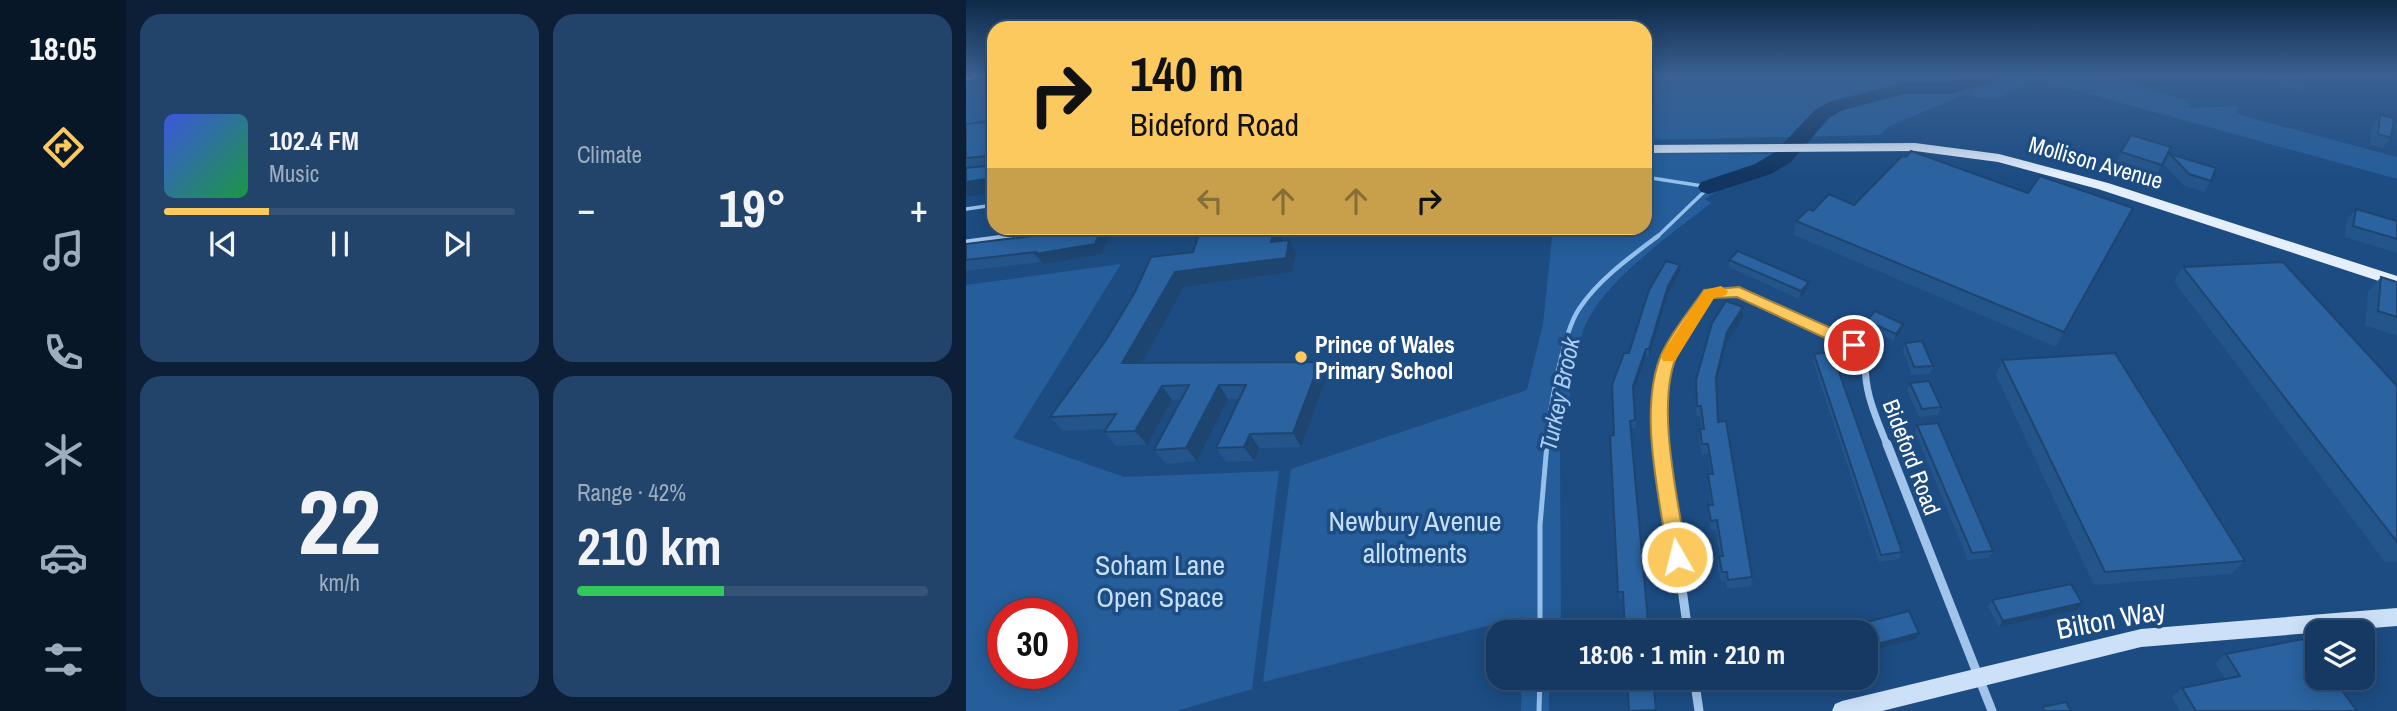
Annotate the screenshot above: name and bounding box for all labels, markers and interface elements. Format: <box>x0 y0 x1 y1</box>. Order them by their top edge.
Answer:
text: 18:05 <box>29 27 97 70</box>
text: 140 m <box>1130 40 1244 106</box>
icon: right <box>1015 49 1106 140</box>
text: Bideford Road <box>1130 103 1299 146</box>
icon: directions <box>39 123 88 172</box>
text: 102.4 FM <box>269 123 359 158</box>
street label: Mollison Avenue <box>2025 128 2167 196</box>
text: Climate <box>577 139 642 170</box>
text: Music <box>269 158 319 189</box>
text: 19° <box>718 173 787 243</box>
icon: left <box>1191 182 1229 220</box>
icon: ahead <box>1264 182 1302 220</box>
icon: ahead <box>1337 182 1375 220</box>
icon: right <box>1410 182 1448 220</box>
text: − <box>577 183 595 234</box>
text: + <box>910 183 928 234</box>
icon: previous <box>204 225 242 263</box>
icon: pause <box>321 225 359 263</box>
icon: next <box>438 225 476 263</box>
icon: music <box>39 226 88 275</box>
pin <box>1824 315 1884 375</box>
icon: arrive <box>1835 326 1873 364</box>
icon: phone <box>39 328 88 377</box>
place label: Prince of Wales Primary School <box>1315 329 1455 386</box>
water label: Turkey Brook <box>1531 333 1587 454</box>
marker: Prince of Wales Primary School <box>1293 349 1309 365</box>
street label: Bideford Road <box>1876 395 1948 519</box>
icon: climate <box>39 430 88 479</box>
text: 22 <box>298 460 381 582</box>
text: Range · 42% <box>577 477 686 508</box>
park label: Newbury Avenue allotments <box>1328 502 1502 572</box>
text: 210 km <box>577 511 722 581</box>
position arrow <box>1640 520 1714 594</box>
icon: car <box>39 533 88 582</box>
park label: Soham Lane Open Space <box>1095 546 1225 616</box>
text: km/h <box>319 567 360 598</box>
street label: Bilton Way <box>2053 590 2169 648</box>
speed limit sign: 30 <box>987 598 1078 689</box>
map controls <box>2305 620 2375 690</box>
button: layers <box>2305 620 2375 690</box>
icon: filters <box>39 635 88 684</box>
text: 18:06 · 1 min · 210 m <box>1579 637 1785 672</box>

